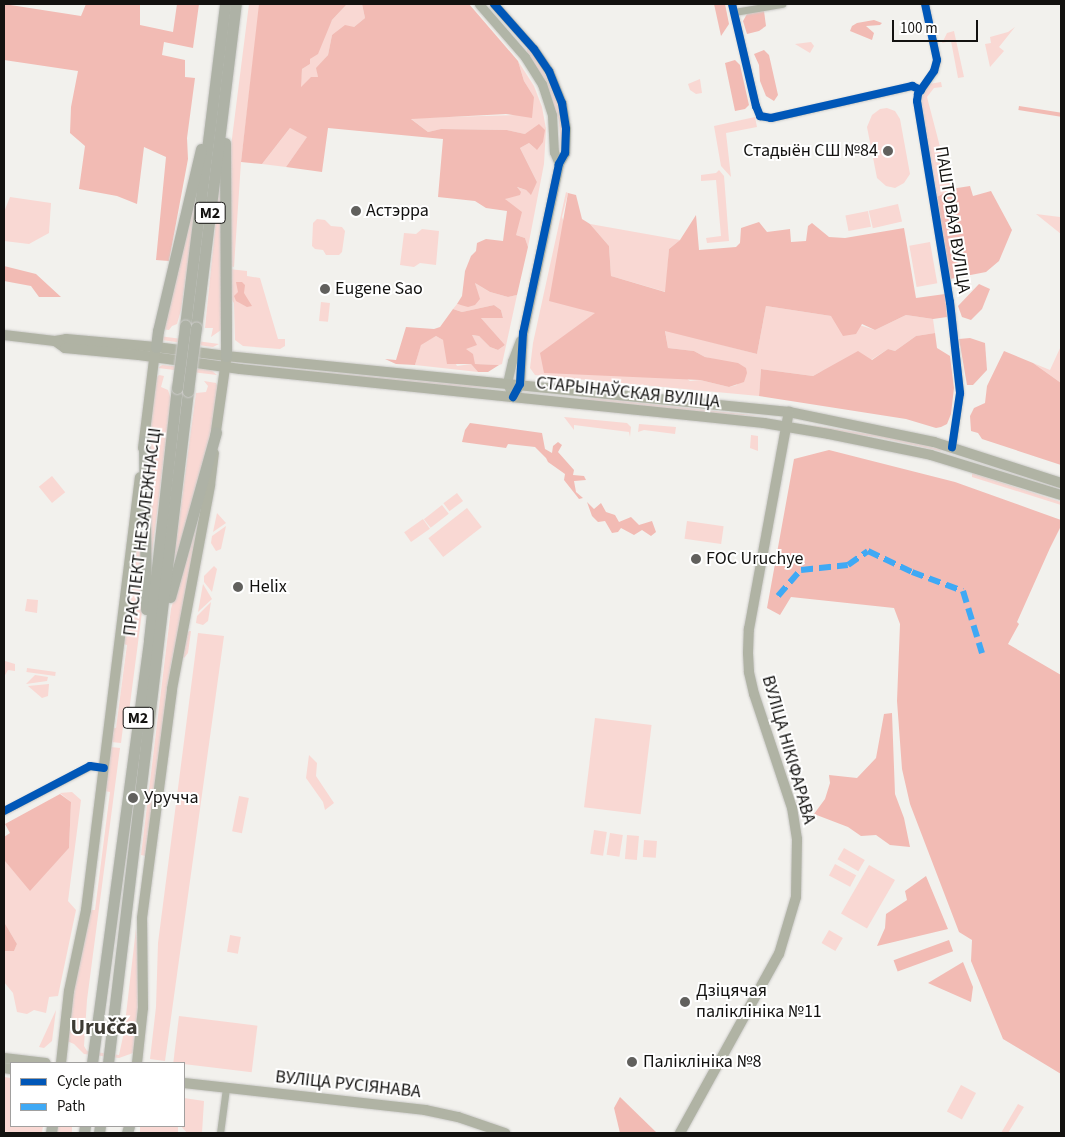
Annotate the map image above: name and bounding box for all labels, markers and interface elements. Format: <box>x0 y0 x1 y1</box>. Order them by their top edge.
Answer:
scale bar <box>895 10 981 42</box>
text: 100 m <box>900 18 938 39</box>
place label: Стадыён СШ №84 <box>743 140 878 162</box>
marker: Стадыён СШ №84 <box>882 145 894 157</box>
street label: ПАШТОВАЯ ВУЛІЦА <box>930 145 974 295</box>
road number: М2 <box>194 200 226 227</box>
place label: Астэрра <box>366 200 429 222</box>
marker: Астэрра <box>350 205 362 217</box>
place label: Eugene Sao <box>335 278 423 300</box>
marker: Eugene Sao <box>319 283 331 295</box>
street label: СТАРЫНАЎСКАЯ ВУЛІЦА <box>535 373 721 413</box>
street label: ПРАСПЕКТ НЕЗАЛЕЖНАСЦІ <box>120 427 166 637</box>
place label: FOC Uruchye <box>706 548 803 570</box>
marker: FOC Uruchye <box>690 553 702 565</box>
place label: Helix <box>249 576 287 598</box>
marker: Helix <box>231 580 245 594</box>
street label: ВУЛІЦА НІКІФАРАВА <box>756 673 820 827</box>
road number: М2 <box>122 704 154 731</box>
place label: Уручча <box>144 787 199 809</box>
marker: Уручча <box>126 791 140 805</box>
place label: Дзіцячая паліклініка №11 <box>696 981 822 1024</box>
marker: Дзіцячая паліклініка №11 <box>678 995 692 1009</box>
district label: Uručča <box>70 1015 138 1041</box>
place label: Паліклініка №8 <box>643 1051 762 1073</box>
marker: Паліклініка №8 <box>625 1055 639 1069</box>
legend <box>10 1062 185 1127</box>
street label: ВУЛІЦА РУСІЯНАВА <box>274 1067 422 1103</box>
text: Cycle path <box>57 1071 122 1092</box>
text: Path <box>57 1096 85 1117</box>

